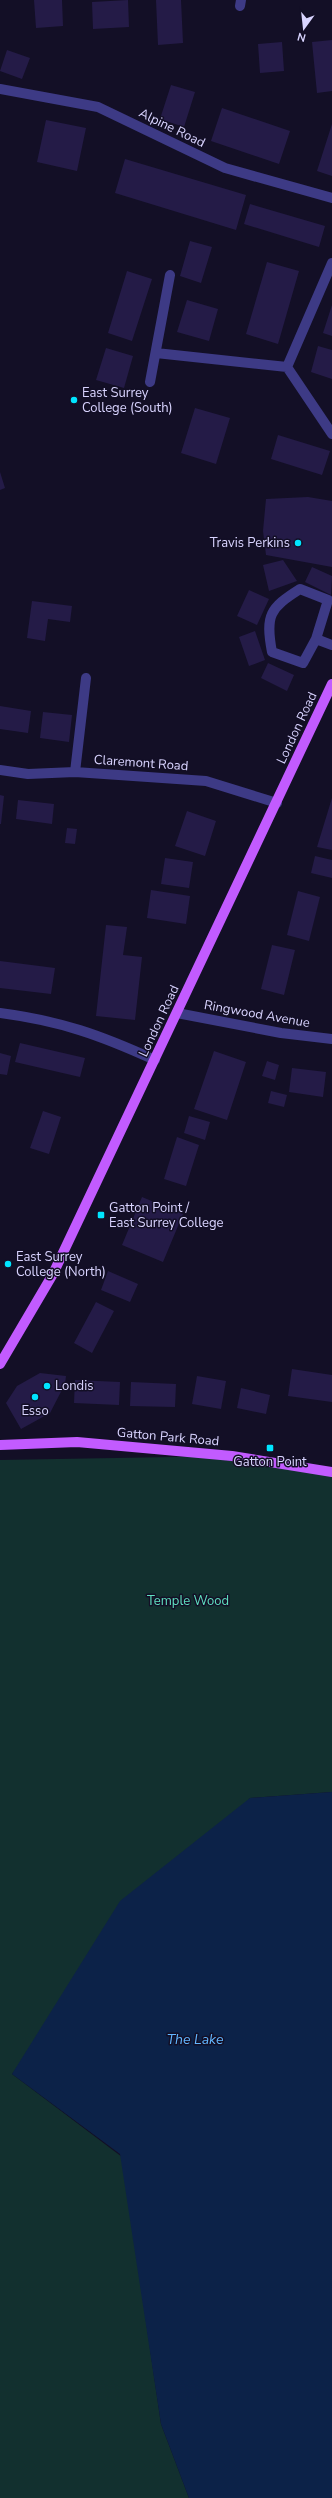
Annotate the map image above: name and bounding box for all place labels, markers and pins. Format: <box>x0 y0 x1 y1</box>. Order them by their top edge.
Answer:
place label: East Surrey College (South) <box>82 384 173 417</box>
marker: East Surrey College (South) <box>69 395 79 405</box>
place label: Travis Perkins <box>210 534 290 552</box>
marker: Travis Perkins <box>293 538 303 548</box>
place label: Gatton Point / East Surrey College <box>109 1199 224 1232</box>
marker: Gatton Point / East Surrey College <box>96 1210 106 1220</box>
place label: East Surrey College (North) <box>16 1248 106 1281</box>
marker: East Surrey College (North) <box>3 1259 13 1269</box>
place label: Londis <box>55 1377 93 1395</box>
marker: Londis <box>42 1381 52 1391</box>
marker: Esso <box>30 1392 40 1402</box>
place label: Esso <box>21 1402 49 1420</box>
marker: Gatton Point <box>265 1443 275 1453</box>
place label: Gatton Point <box>233 1453 307 1471</box>

